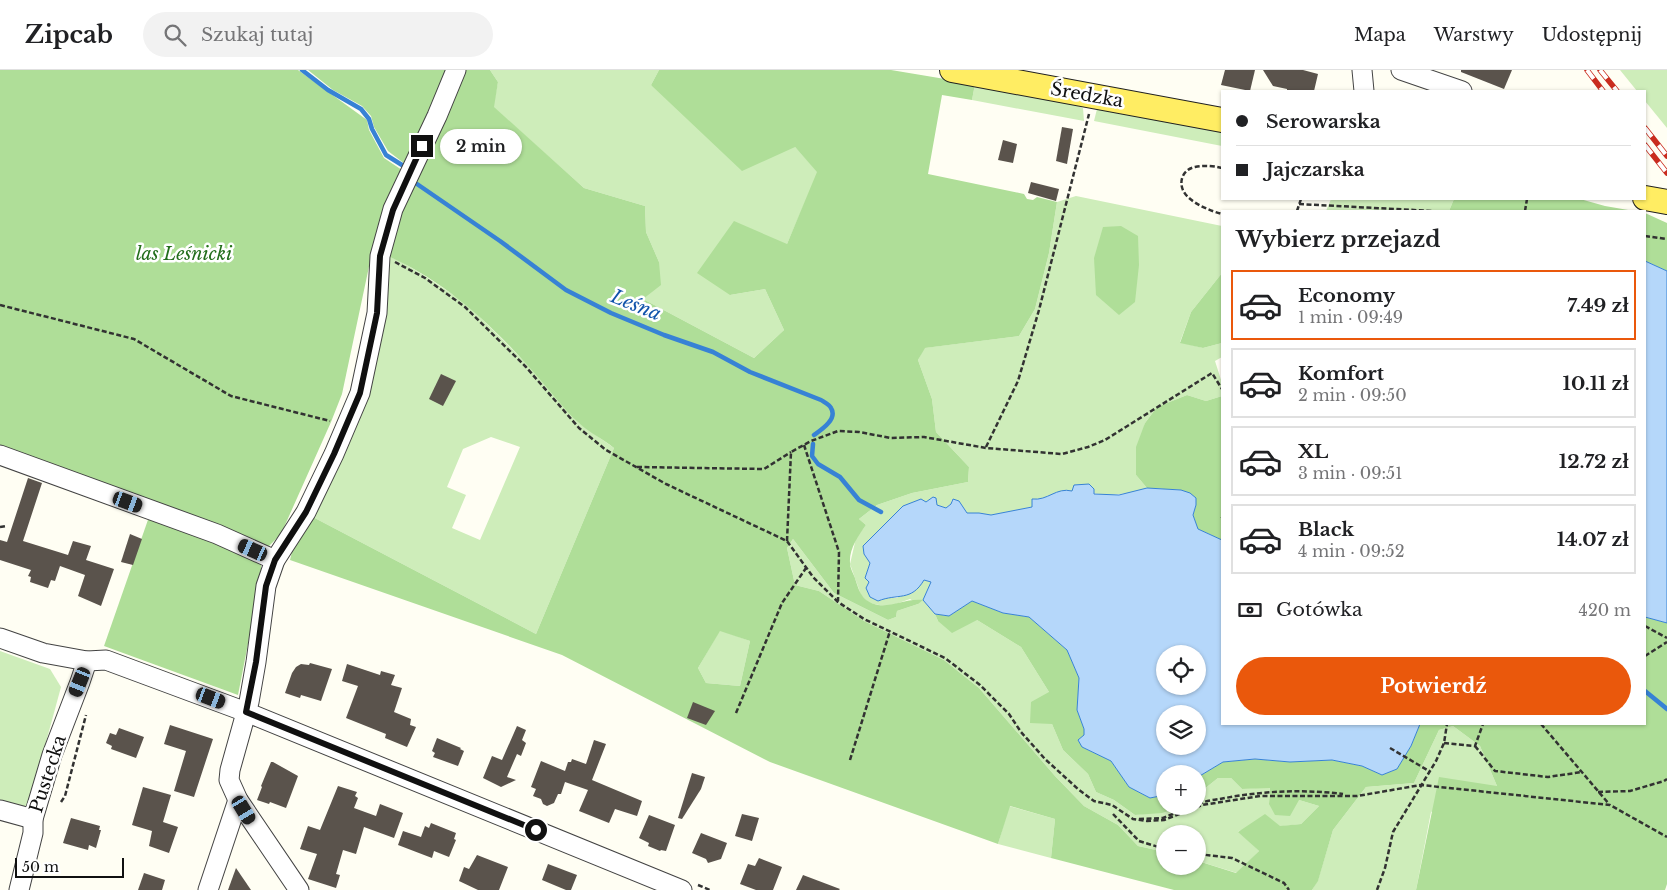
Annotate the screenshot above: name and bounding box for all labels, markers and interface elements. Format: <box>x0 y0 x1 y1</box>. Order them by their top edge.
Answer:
search box <box>143 12 493 57</box>
text: Zipcab <box>25 20 113 49</box>
icon: search <box>161 21 189 49</box>
text: Szukaj tutaj <box>201 23 313 46</box>
text: Mapa <box>1354 24 1406 46</box>
text: Warstwy <box>1434 24 1514 46</box>
text: Udostępnij <box>1542 24 1642 46</box>
street label: Średzka <box>1049 77 1125 112</box>
text: Serowarska <box>1266 110 1381 133</box>
callout: 2 min <box>440 128 522 164</box>
route end <box>411 135 433 157</box>
text: 2 min <box>456 136 506 156</box>
text: Jajczarska <box>1266 158 1365 181</box>
text: Wybierz przejazd <box>1236 226 1440 253</box>
park label: las Leśnicki <box>136 243 233 265</box>
icon: car <box>1238 283 1283 328</box>
water label: Leśna <box>607 284 665 325</box>
text: Economy <box>1298 284 1395 307</box>
text: 7.49 zł <box>1567 294 1629 317</box>
text: 1 min · 09:49 <box>1298 307 1403 327</box>
icon: car <box>1238 361 1283 406</box>
text: Komfort <box>1298 362 1384 385</box>
text: 10.11 zł <box>1563 372 1629 395</box>
text: 2 min · 09:50 <box>1298 385 1407 405</box>
icon: car <box>1238 439 1283 484</box>
text: XL <box>1298 440 1328 463</box>
text: 12.72 zł <box>1559 450 1629 473</box>
text: 3 min · 09:51 <box>1298 463 1402 483</box>
car <box>111 490 144 514</box>
icon: car <box>1238 517 1283 562</box>
text: Black <box>1298 518 1354 541</box>
text: 14.07 zł <box>1557 528 1629 551</box>
car <box>236 537 269 563</box>
text: 4 min · 09:52 <box>1298 541 1405 561</box>
icon: cash <box>1236 596 1264 624</box>
text: Gotówka <box>1276 598 1363 621</box>
text: 420 m <box>1579 600 1631 620</box>
map controls <box>1156 645 1206 875</box>
button: locate <box>1156 645 1206 695</box>
button: Potwierdź <box>1236 657 1631 715</box>
car <box>67 665 92 699</box>
car <box>194 686 227 710</box>
button: layers <box>1156 705 1206 755</box>
street label: Pustecka <box>25 732 71 816</box>
button: + <box>1156 765 1206 815</box>
car <box>229 793 258 827</box>
route start <box>525 819 547 841</box>
button: − <box>1156 825 1206 875</box>
scale bar <box>15 855 124 878</box>
text: 50 m <box>22 858 59 876</box>

